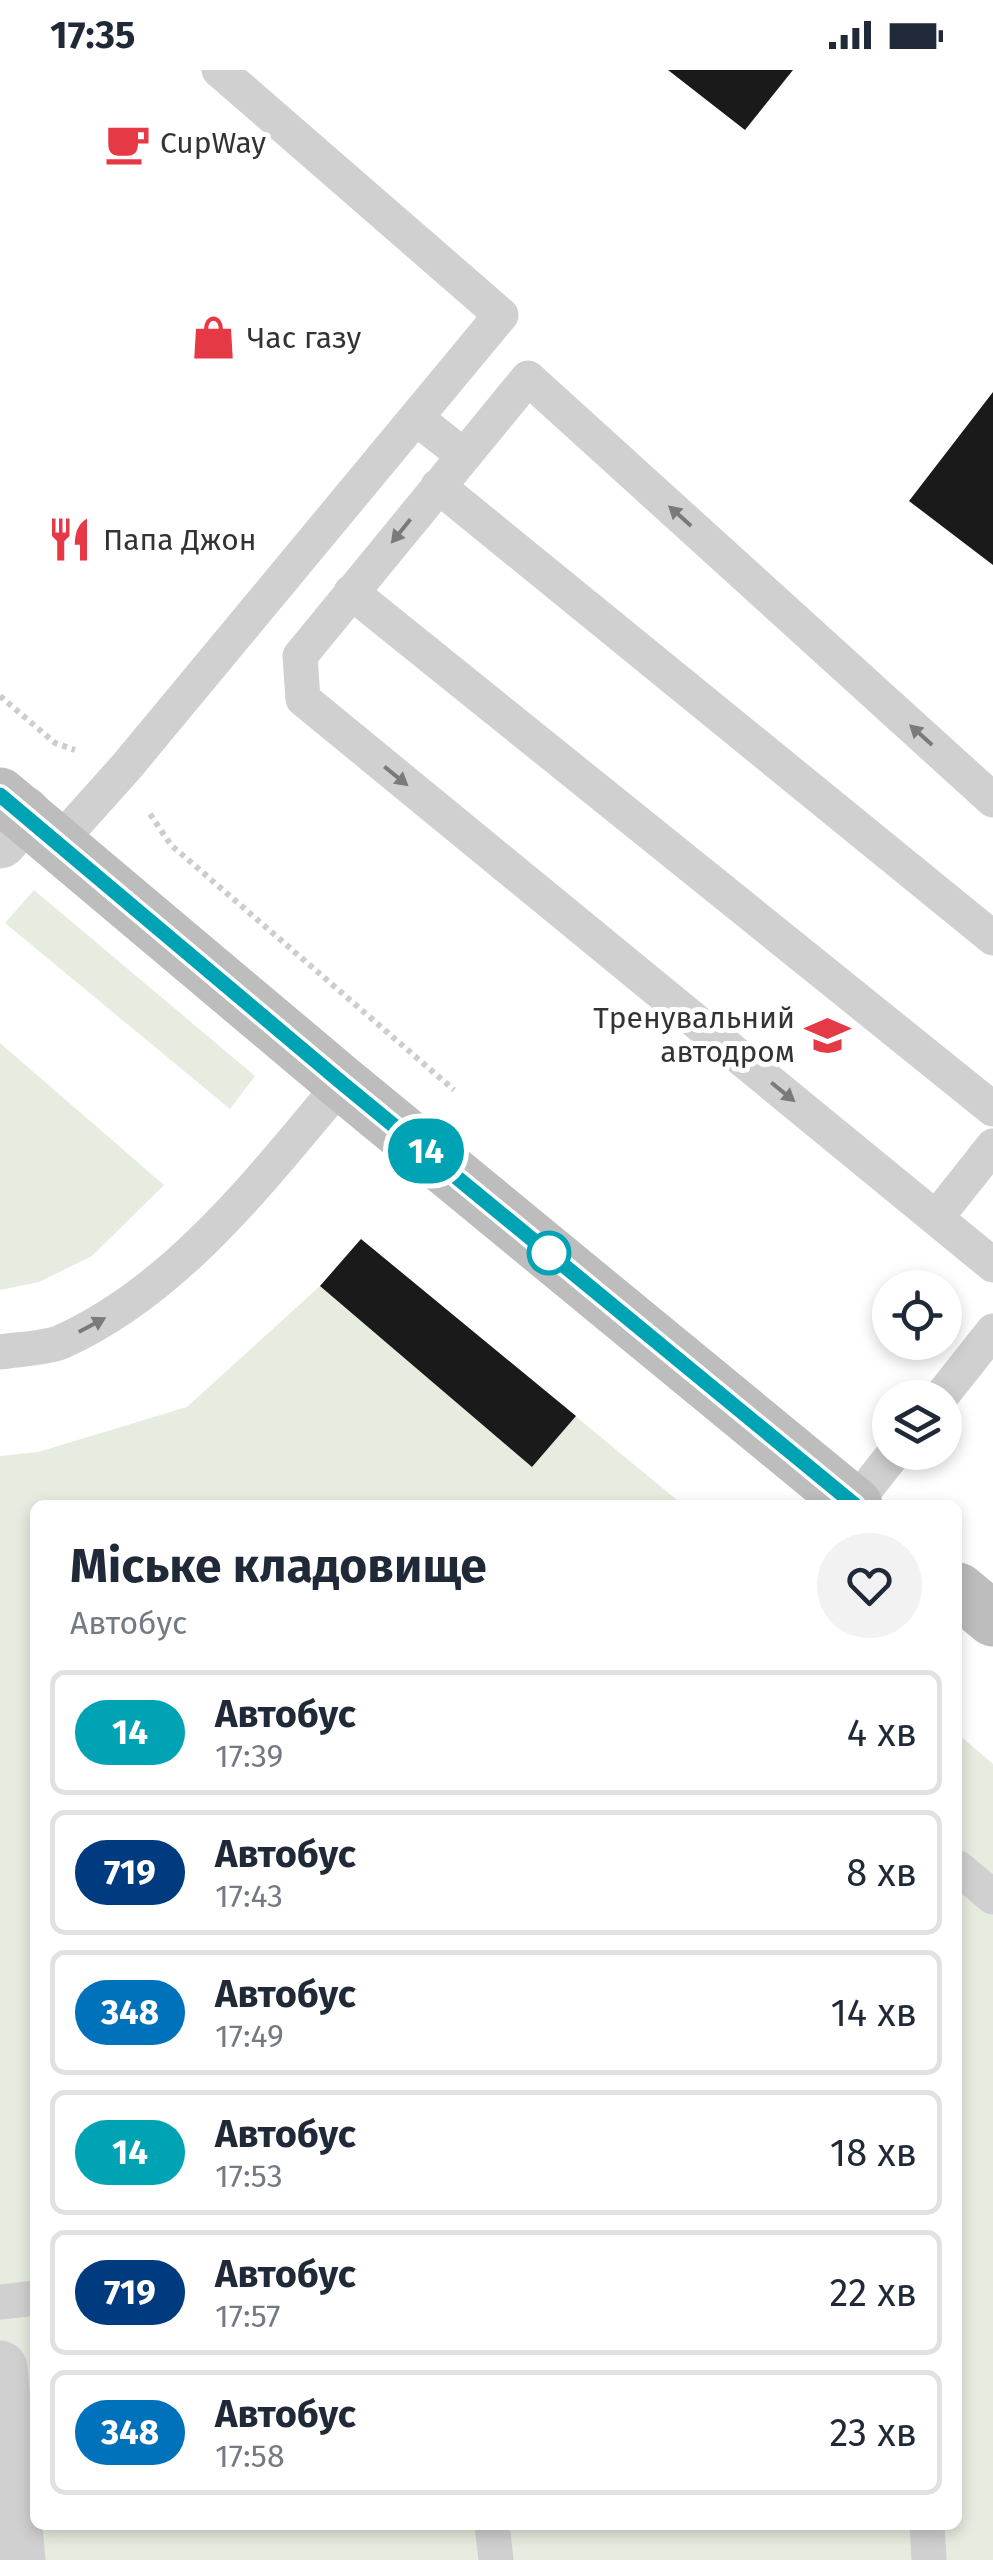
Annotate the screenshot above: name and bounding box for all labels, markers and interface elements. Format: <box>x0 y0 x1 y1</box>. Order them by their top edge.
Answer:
text: 17:35 <box>50 12 135 58</box>
cafe icon: CupWay <box>103 119 151 167</box>
place label: CupWay <box>160 125 266 161</box>
shop icon: Час газу <box>190 314 238 362</box>
place label: Час газу <box>247 320 362 356</box>
one-way arrow <box>668 506 693 528</box>
restaurant icon: Папа Джон <box>46 516 94 564</box>
one-way arrow <box>391 518 412 543</box>
place label: Папа Джон <box>103 522 256 558</box>
one-way arrow <box>909 724 934 746</box>
one-way arrow <box>383 764 409 786</box>
place label: Тренувальний автодром <box>593 1000 795 1070</box>
school or university icon: Тренувальний автодром <box>804 1011 852 1059</box>
one-way arrow <box>770 1081 795 1103</box>
line badge: 14 <box>381 1118 471 1184</box>
text: 14 <box>408 1130 444 1172</box>
unlabelled marker <box>528 1232 570 1274</box>
map controls <box>872 1270 962 1470</box>
button: locate <box>872 1270 962 1360</box>
one-way arrow <box>78 1317 107 1334</box>
button: layers <box>872 1380 962 1470</box>
button: heart <box>817 1533 922 1638</box>
text: Міське кладовище <box>70 1537 487 1595</box>
text: Автобус <box>70 1604 187 1642</box>
text: Автобус <box>215 1691 356 1737</box>
text: 4 хв <box>847 1710 917 1756</box>
text: 14 <box>112 1711 148 1753</box>
text: 17:39 <box>215 1737 283 1775</box>
text: Автобус <box>215 1831 356 1877</box>
text: 8 хв <box>846 1850 917 1896</box>
text: 719 <box>104 1851 156 1893</box>
text: 17:43 <box>215 1877 283 1915</box>
text: Автобус <box>215 1971 356 2017</box>
text: 14 хв <box>830 1990 917 2036</box>
text: 348 <box>101 1991 159 2033</box>
text: 17:49 <box>215 2017 284 2055</box>
text: Автобус <box>215 2111 356 2157</box>
text: 18 хв <box>830 2130 917 2176</box>
text: 14 <box>112 2131 148 2173</box>
text: 17:53 <box>215 2157 283 2195</box>
text: Автобус <box>215 2251 356 2297</box>
text: 22 хв <box>829 2270 917 2316</box>
text: 719 <box>104 2271 156 2313</box>
text: 17:57 <box>215 2297 280 2335</box>
text: Автобус <box>215 2391 356 2437</box>
text: 23 хв <box>829 2410 917 2456</box>
text: 348 <box>101 2411 159 2453</box>
text: 17:58 <box>215 2437 285 2475</box>

